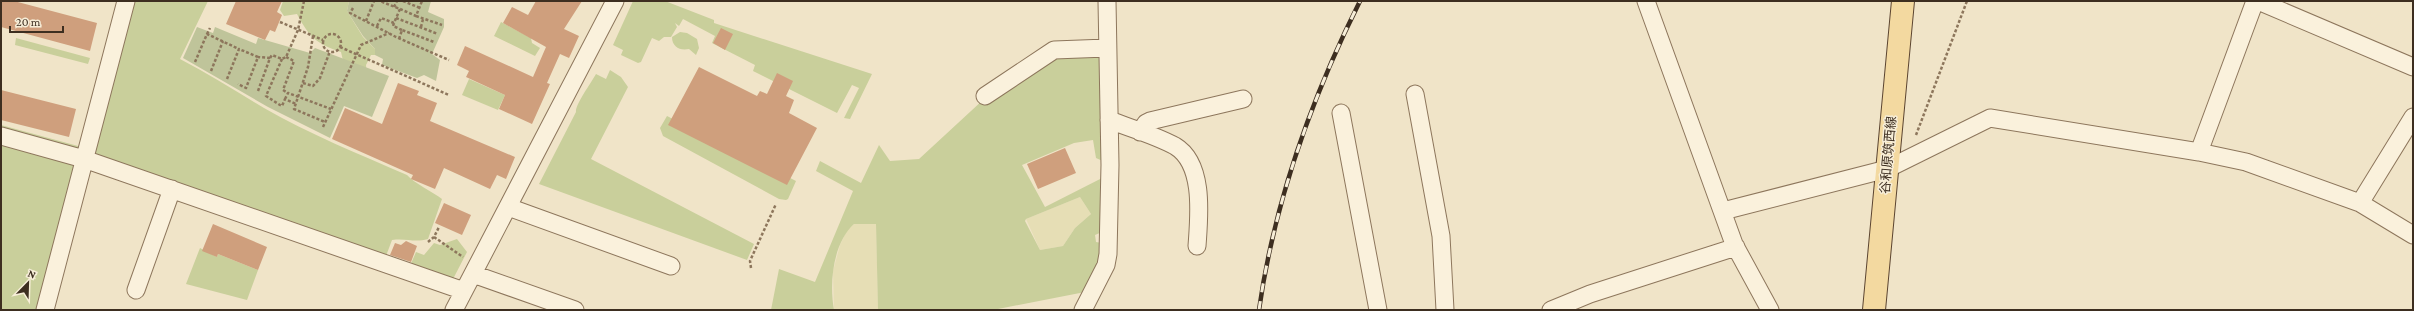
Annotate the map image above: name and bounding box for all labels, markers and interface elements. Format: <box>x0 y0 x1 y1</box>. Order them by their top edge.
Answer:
scale bar <box>10 8 63 34</box>
text: 20 m <box>16 15 41 29</box>
street label: 谷和原筑西線 <box>1877 115 1899 195</box>
north arrow <box>8 263 48 303</box>
text: N <box>26 267 38 281</box>

